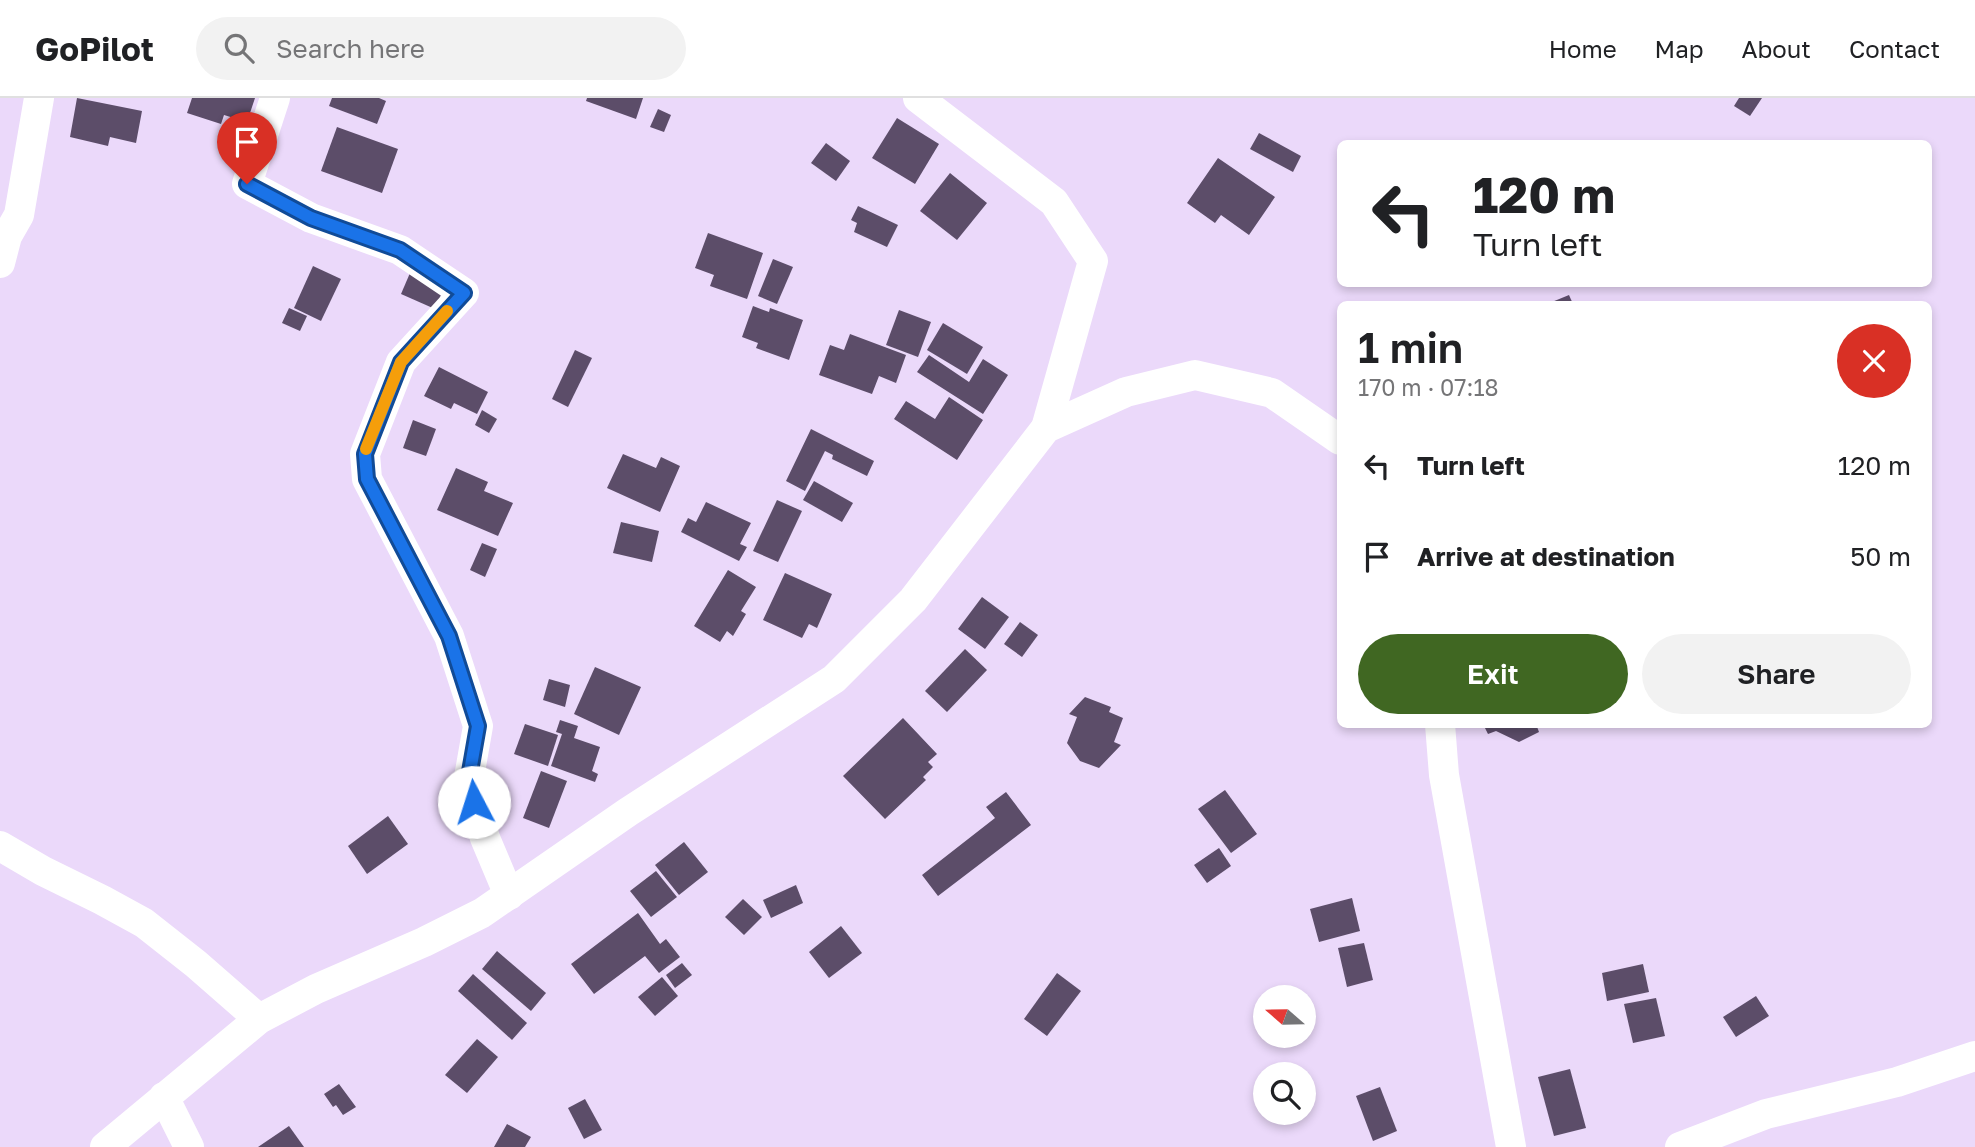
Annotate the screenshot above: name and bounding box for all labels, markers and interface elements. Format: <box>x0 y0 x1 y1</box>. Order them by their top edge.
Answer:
search box <box>196 17 686 80</box>
text: GoPilot <box>35 29 154 68</box>
icon: search <box>220 29 258 67</box>
text: Search here <box>276 33 425 64</box>
text: Home <box>1549 34 1617 63</box>
text: Map <box>1655 34 1704 63</box>
text: About <box>1742 34 1811 63</box>
text: Contact <box>1849 34 1940 63</box>
pin <box>217 112 277 184</box>
icon: arrive <box>228 123 266 161</box>
text: 120 m <box>1473 165 1615 224</box>
icon: left <box>1358 168 1449 259</box>
text: Turn left <box>1473 225 1602 263</box>
text: 1 min <box>1358 322 1463 372</box>
button: close <box>1837 324 1911 398</box>
text: 170 m · 07:18 <box>1358 373 1499 401</box>
icon: left <box>1358 447 1396 485</box>
text: Turn left <box>1417 450 1525 481</box>
text: 120 m <box>1838 450 1911 481</box>
icon: arrive <box>1358 538 1396 576</box>
text: Arrive at destination <box>1417 541 1675 572</box>
text: 50 m <box>1850 541 1911 572</box>
button: Exit <box>1358 634 1628 714</box>
button: Share <box>1642 634 1911 714</box>
position arrow <box>437 765 511 839</box>
north arrow <box>1253 985 1316 1048</box>
map controls <box>1253 985 1316 1125</box>
button: search <box>1253 1062 1316 1125</box>

